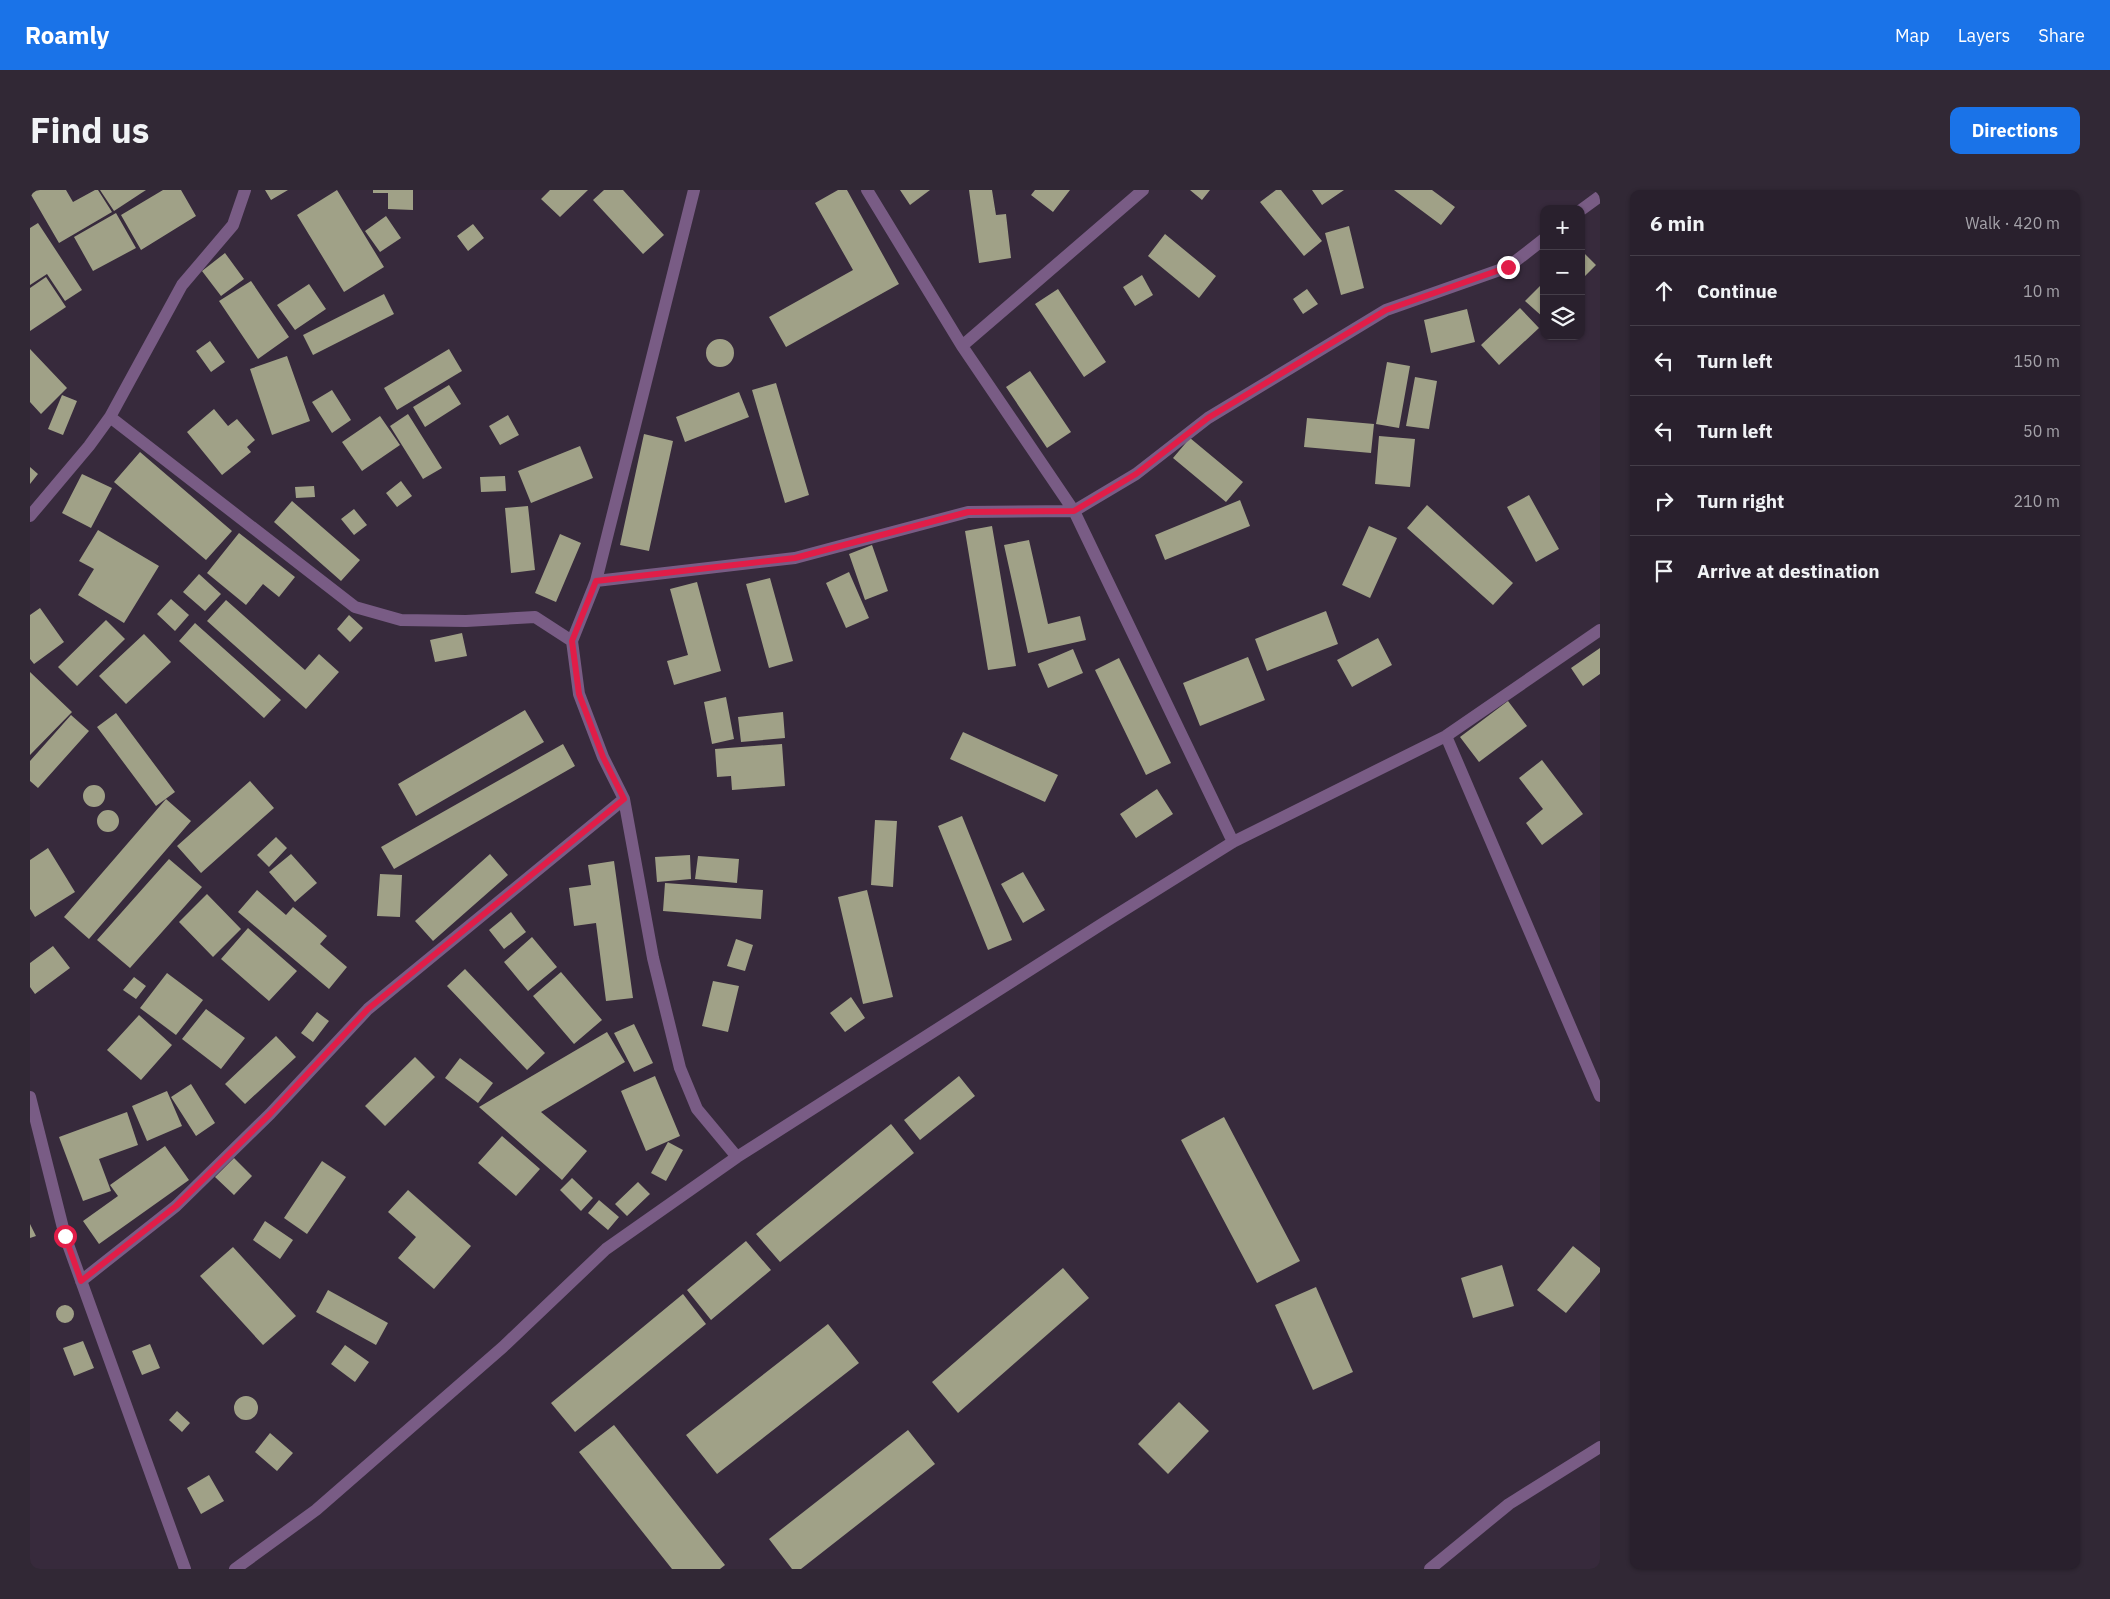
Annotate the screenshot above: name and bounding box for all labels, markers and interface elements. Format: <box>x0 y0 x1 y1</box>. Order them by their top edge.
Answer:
text: Roamly <box>25 19 109 51</box>
text: Map <box>1895 24 1930 47</box>
text: Layers <box>1958 24 2010 47</box>
text: Share <box>2038 24 2085 47</box>
text: Find us <box>30 107 149 153</box>
button: Directions <box>1950 107 2080 154</box>
map controls <box>1540 205 1585 340</box>
button: + <box>1540 205 1585 250</box>
text: 6 min <box>1650 209 1705 237</box>
text: Walk · 420 m <box>1965 213 2060 233</box>
button: − <box>1540 250 1585 295</box>
route end <box>1497 256 1520 279</box>
icon: ahead <box>1650 277 1678 305</box>
text: Continue <box>1697 279 1777 303</box>
text: 10 m <box>2023 281 2060 301</box>
button: layers <box>1540 295 1585 340</box>
icon: left <box>1650 347 1678 375</box>
text: Turn left <box>1697 349 1773 373</box>
text: 150 m <box>2013 351 2060 371</box>
icon: left <box>1650 417 1678 445</box>
text: Turn left <box>1697 419 1773 443</box>
text: 50 m <box>2023 421 2060 441</box>
icon: right <box>1650 487 1678 515</box>
text: Turn right <box>1697 489 1784 513</box>
text: 210 m <box>2013 491 2060 511</box>
icon: arrive <box>1650 557 1678 585</box>
text: Arrive at destination <box>1697 559 1880 583</box>
route start <box>54 1225 77 1248</box>

